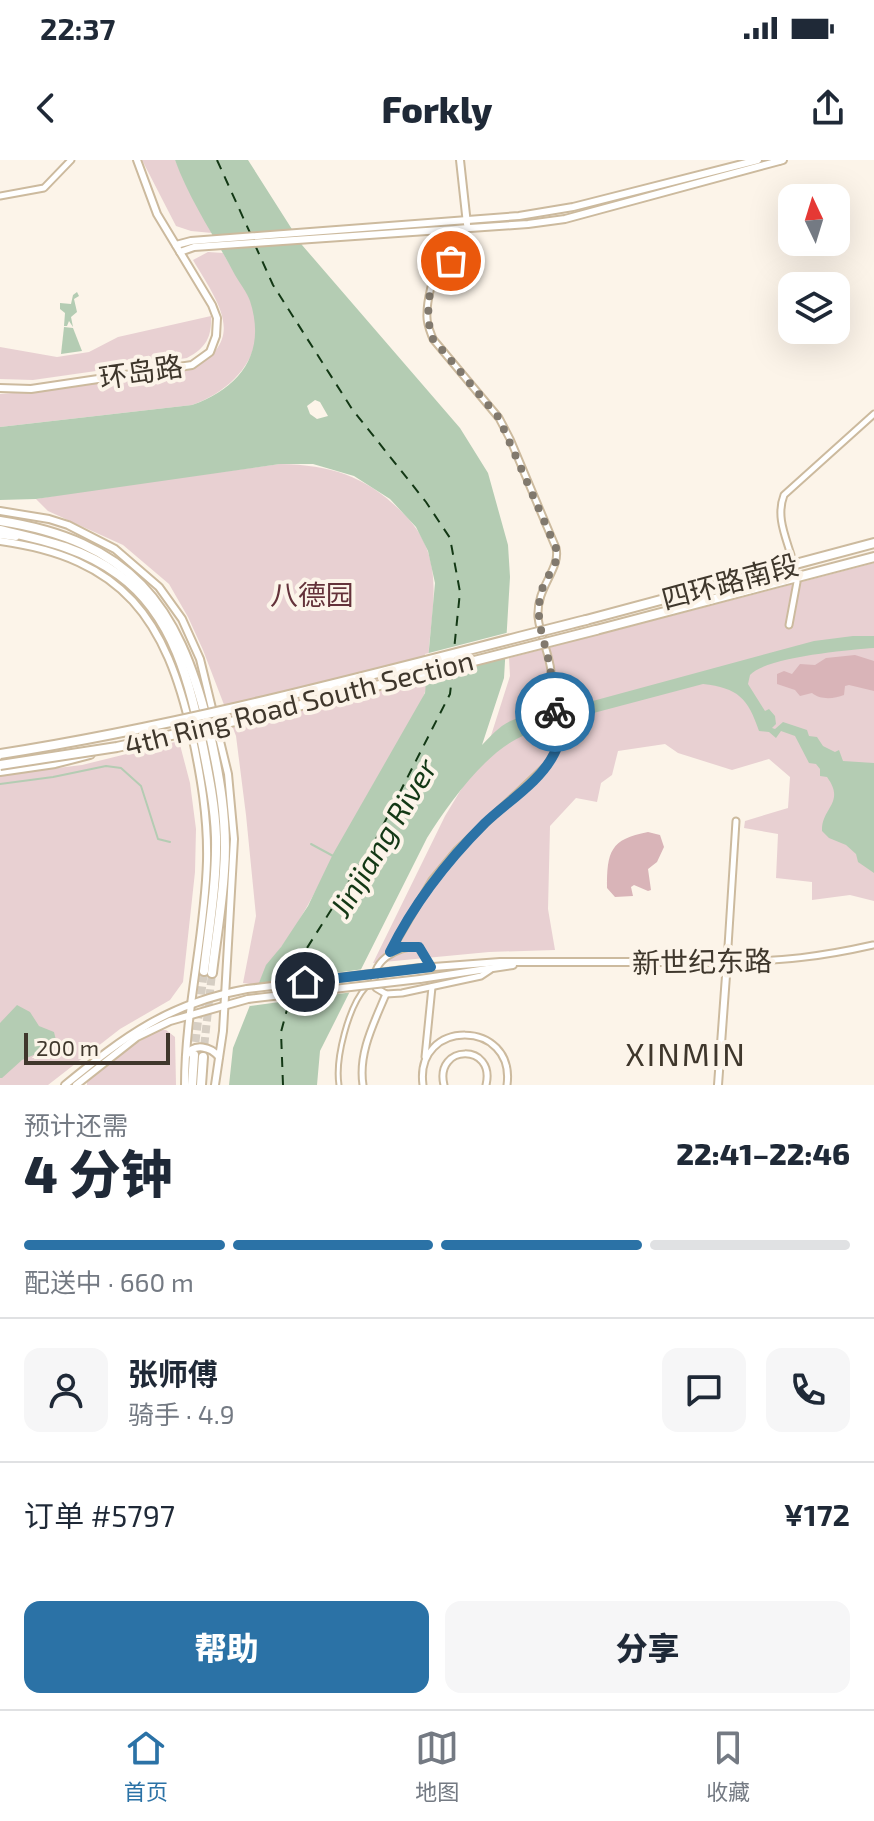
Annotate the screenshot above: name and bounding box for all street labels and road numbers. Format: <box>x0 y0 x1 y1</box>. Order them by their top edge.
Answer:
street label: 环岛路 <box>97 348 185 394</box>
street label: 四环路南段 <box>658 546 802 616</box>
street label: 4th Ring Road South Section <box>121 642 477 762</box>
street label: 新世纪东路 <box>632 943 772 979</box>

